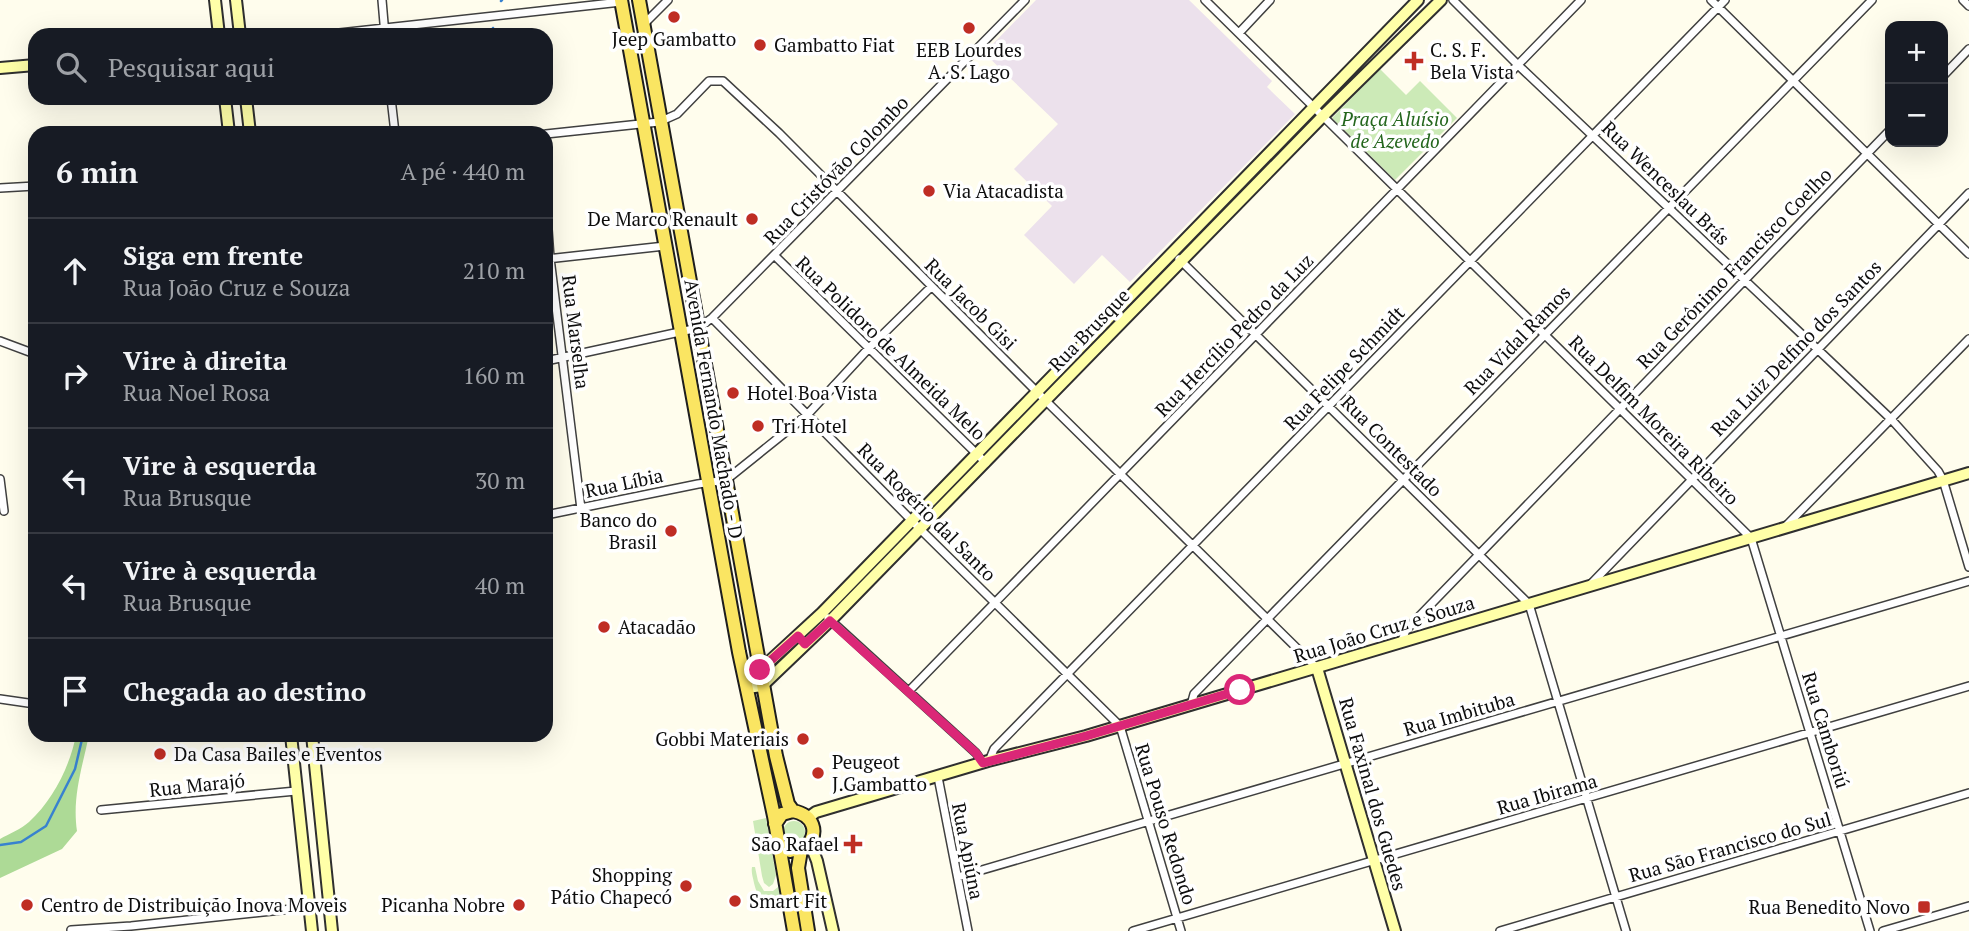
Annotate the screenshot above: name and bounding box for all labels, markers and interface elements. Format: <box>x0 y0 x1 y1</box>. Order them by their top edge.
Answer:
marker: Jeep Gambatto <box>666 9 682 25</box>
marker: EEB Lourdes A. S. Lago <box>961 20 977 36</box>
map controls <box>1885 21 1948 147</box>
button: + <box>1885 21 1948 84</box>
place label: Jeep Gambatto <box>612 26 736 51</box>
search box <box>28 28 553 105</box>
place label: Gambatto Fiat <box>774 32 895 57</box>
marker: Gambatto Fiat <box>752 37 768 53</box>
place label: EEB Lourdes A. S. Lago <box>916 37 1022 84</box>
place label: C. S. F. Bela Vista <box>1430 37 1515 84</box>
icon: search <box>52 48 90 86</box>
text: Pesquisar aqui <box>108 50 275 84</box>
marker: C. S. F. Bela Vista <box>1404 51 1424 71</box>
button: − <box>1885 84 1948 147</box>
street label: Rua Cristóvão Colombo <box>758 90 913 250</box>
park label: Praça Aluísio de Azevedo <box>1340 106 1449 153</box>
street label: Rua Wenceslau Brás <box>1597 115 1736 250</box>
text: 6 min <box>56 152 138 192</box>
text: A pé · 440 m <box>401 156 525 187</box>
street label: Rua Gerônimo Francisco Coelho <box>1631 162 1837 374</box>
place label: Via Atacadista <box>943 178 1064 203</box>
marker: Via Atacadista <box>921 183 937 199</box>
place label: De Marco Renault <box>588 206 738 231</box>
marker: De Marco Renault <box>744 211 760 227</box>
text: Siga em frente <box>123 238 303 272</box>
street label: Rua Hercílio Pedro da Luz <box>1149 248 1318 422</box>
street label: Rua Polidoro de Almeida Melo <box>791 250 992 445</box>
icon: ahead <box>56 252 94 290</box>
street label: Rua Jacob Gisi <box>920 252 1023 355</box>
street label: Rua Luiz Delfino dos Santos <box>1705 254 1886 441</box>
text: 210 m <box>463 255 525 286</box>
text: Rua João Cruz e Souza <box>123 272 350 303</box>
street label: Rua Marselha <box>557 273 596 391</box>
street label: Avenida Fernando Machado - D <box>679 277 750 541</box>
street label: Rua Vidal Ramos <box>1458 280 1575 400</box>
street label: Rua Brusque <box>1043 283 1135 377</box>
street label: Rua Felipe Schmidt <box>1278 300 1409 435</box>
street label: Rua Delfim Moreira Ribeiro <box>1564 329 1745 510</box>
text: Vire à direita <box>123 343 287 377</box>
icon: right <box>56 357 94 395</box>
text: 160 m <box>463 360 525 391</box>
text: Rua Noel Rosa <box>123 377 270 408</box>
place label: Hotel Boa Vista <box>747 380 878 405</box>
marker: Hotel Boa Vista <box>725 385 741 401</box>
street label: Rua Contestado <box>1336 390 1448 502</box>
place label: Tri Hotel <box>772 413 847 438</box>
marker: Tri Hotel <box>750 418 766 434</box>
street label: Rua Rogério dal Santo <box>853 437 1002 586</box>
text: Vire à esquerda <box>123 448 317 482</box>
icon: left <box>56 462 94 500</box>
street label: Rua Líbia <box>583 462 666 503</box>
text: 30 m <box>475 465 525 496</box>
text: Rua Brusque <box>123 482 252 513</box>
place label: Banco do Brasil <box>580 507 657 554</box>
marker: Banco do Brasil <box>663 523 679 539</box>
text: Vire à esquerda <box>123 553 317 587</box>
icon: left <box>56 567 94 605</box>
text: 40 m <box>475 570 525 601</box>
text: Rua Brusque <box>123 587 252 618</box>
street label: Rua João Cruz e Souza <box>1290 589 1478 668</box>
place label: Atacadão <box>618 614 696 639</box>
marker: Atacadão <box>596 619 612 635</box>
route end <box>744 654 775 685</box>
street label: Rua Camboriú <box>1797 669 1856 791</box>
icon: arrive <box>56 672 94 710</box>
text: Chegada ao destino <box>123 674 366 708</box>
route start <box>1224 674 1255 705</box>
street label: Rua Imbituba <box>1400 686 1518 741</box>
street label: Rua Faxinal dos Guedes <box>1334 694 1413 893</box>
place label: Gobbi Materiais <box>655 726 789 751</box>
marker: Gobbi Materiais <box>795 731 811 747</box>
street label: Rua Pouso Redondo <box>1130 740 1203 908</box>
place label: Da Casa Bailes e Eventos <box>174 741 382 766</box>
marker: Da Casa Bailes e Eventos <box>152 746 168 762</box>
place label: Peugeot J.Gambatto <box>832 749 927 796</box>
marker: Peugeot J.Gambatto <box>810 765 826 781</box>
street label: Rua Marajó <box>148 767 246 802</box>
street label: Rua Ibirama <box>1494 767 1600 820</box>
street label: Rua Apiúna <box>947 800 990 902</box>
street label: Rua São Francisco do Sul <box>1626 806 1834 887</box>
place label: São Rafael <box>751 831 839 856</box>
marker: São Rafael <box>845 836 861 852</box>
place label: Shopping Pátio Chapecó <box>551 862 673 909</box>
marker: Shopping Pátio Chapecó <box>678 878 694 894</box>
place label: Smart Fit <box>749 888 827 913</box>
place label: Centro de Distribuição Inova Moveis <box>41 892 347 917</box>
place label: Picanha Nobre <box>381 892 505 917</box>
marker: Smart Fit <box>727 893 743 909</box>
place label: Rua Benedito Novo <box>1748 894 1910 919</box>
marker: Centro de Distribuição Inova Moveis <box>19 897 35 913</box>
marker: Picanha Nobre <box>511 897 527 913</box>
marker: Rua Benedito Novo <box>1916 899 1932 915</box>

